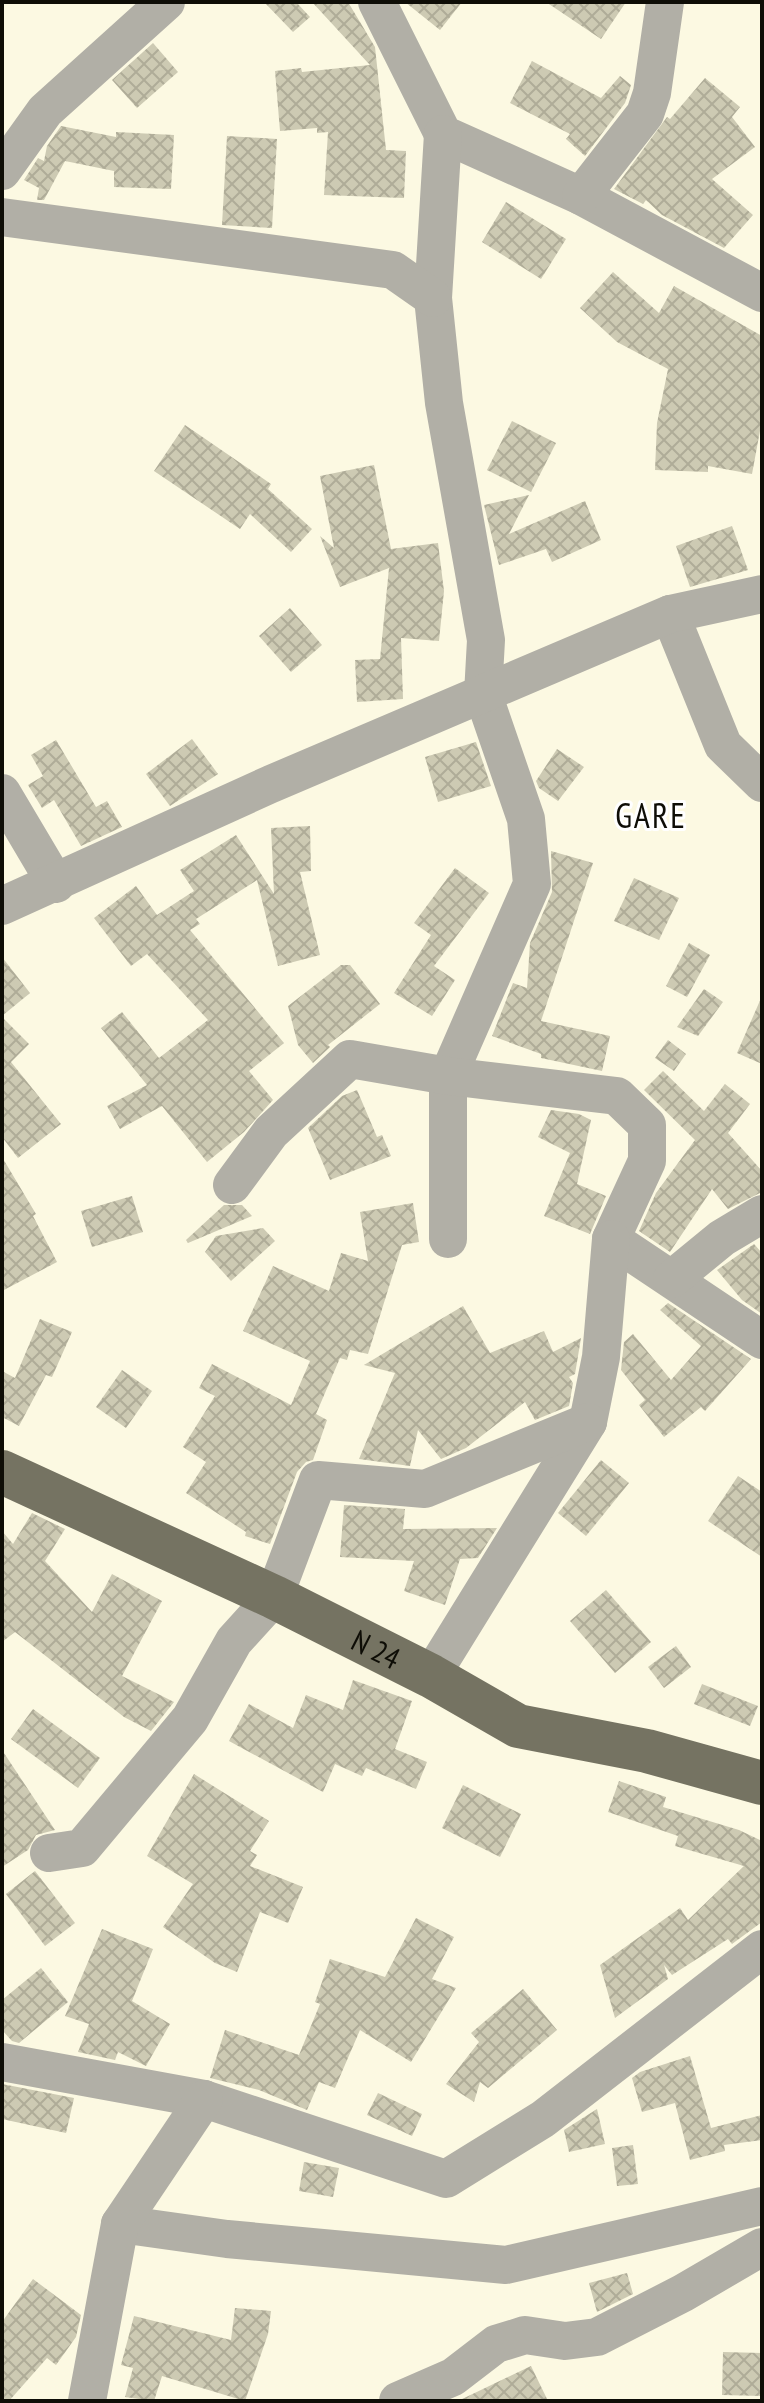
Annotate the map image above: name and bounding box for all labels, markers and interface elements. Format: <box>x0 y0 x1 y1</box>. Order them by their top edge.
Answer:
district label: GARE <box>615 793 687 837</box>
street label: N 24 <box>346 1620 407 1677</box>

